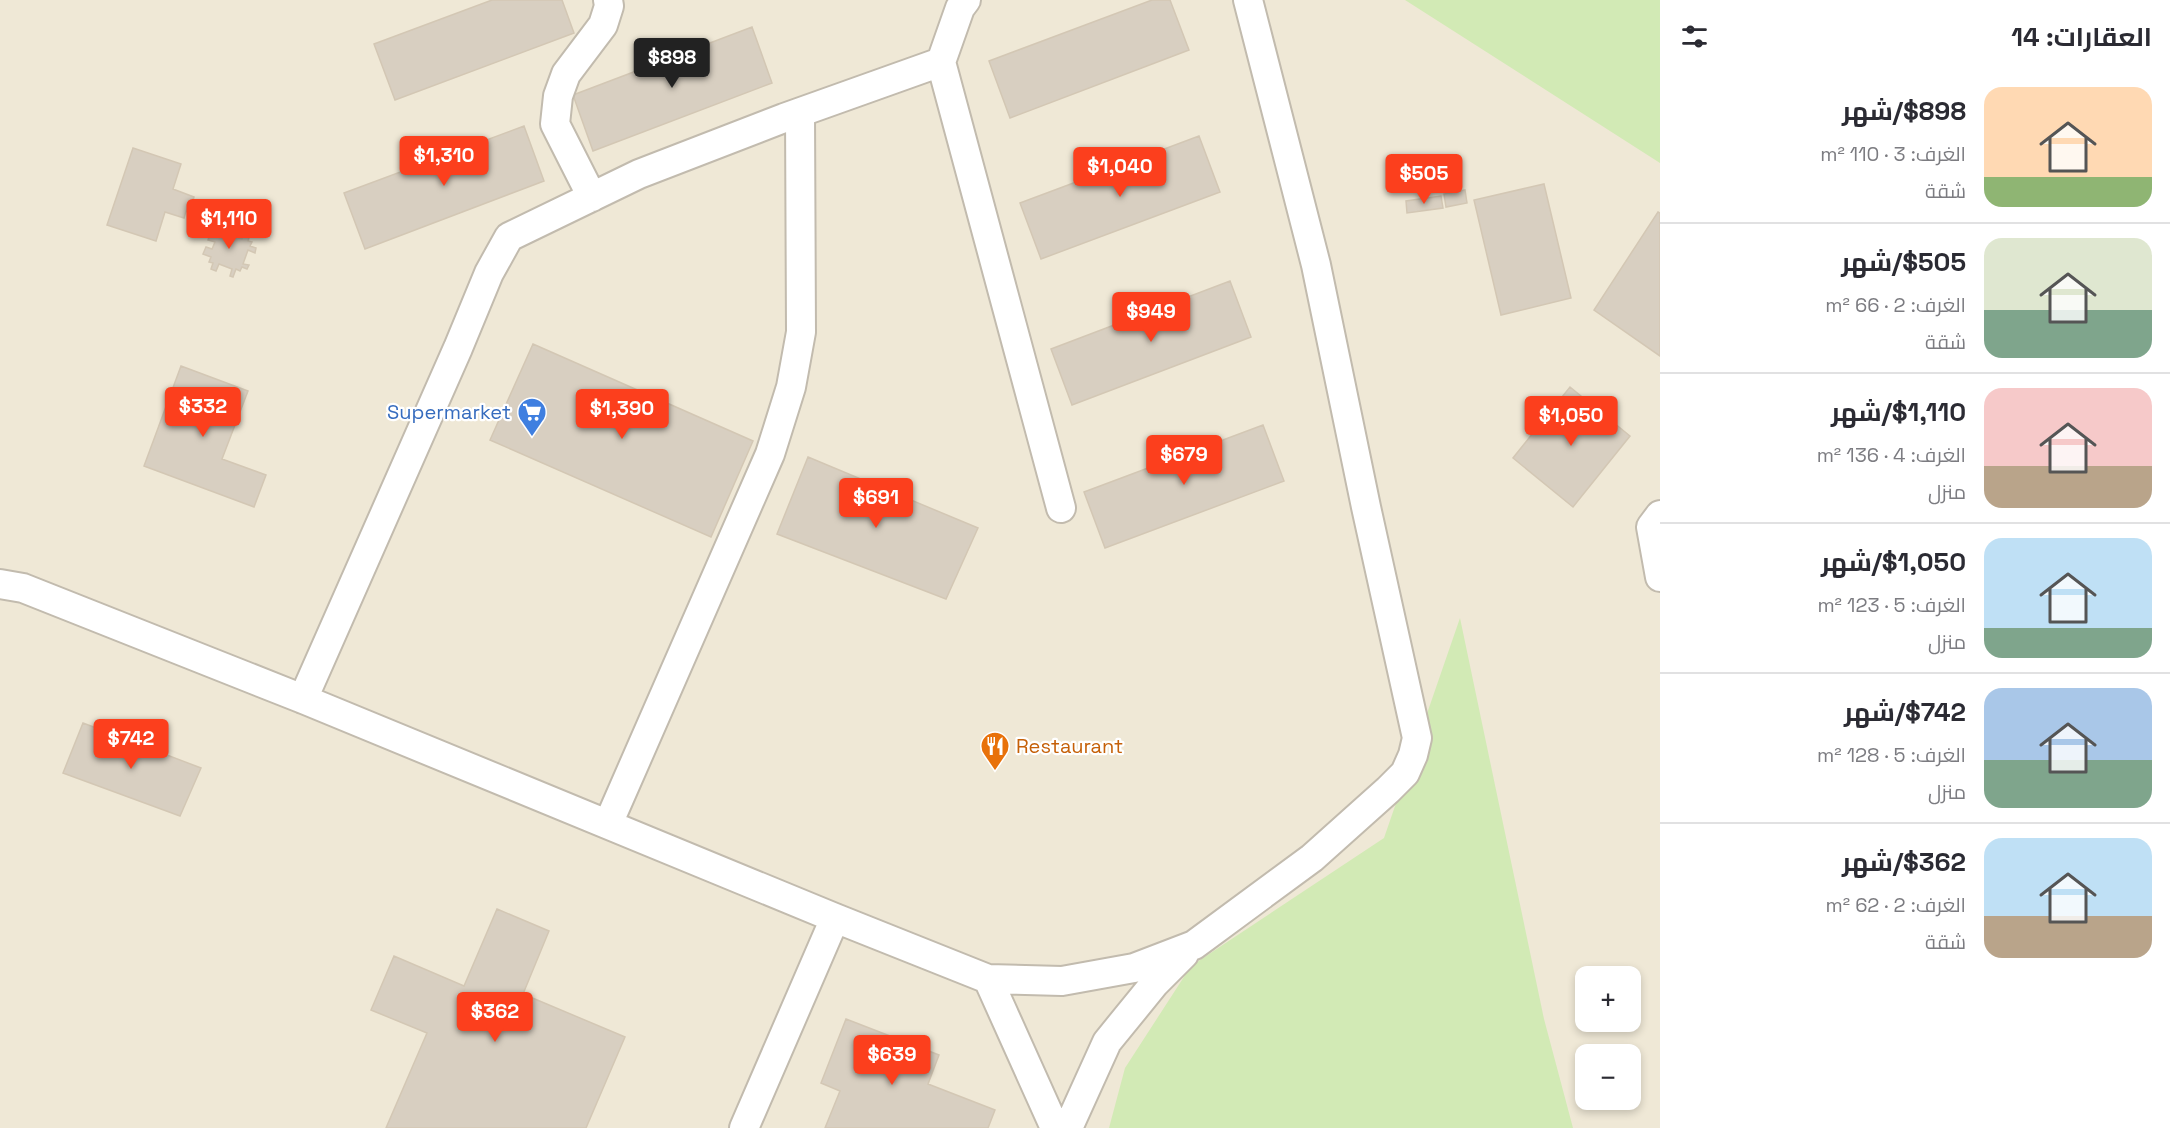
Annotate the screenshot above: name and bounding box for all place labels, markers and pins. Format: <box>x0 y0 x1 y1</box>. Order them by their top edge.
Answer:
pin: $898 <box>636 38 708 89</box>
pin: $1,310 <box>395 136 493 187</box>
pin: $1,040 <box>1071 147 1169 198</box>
pin: $505 <box>1388 154 1460 205</box>
pin: $1,110 <box>180 199 278 250</box>
pin: $949 <box>1115 292 1187 343</box>
pin: $332 <box>167 387 239 438</box>
pin: $1,390 <box>573 389 671 440</box>
supermarket icon: Supermarket <box>516 396 548 438</box>
pin: $1,050 <box>1522 396 1620 447</box>
place label: Supermarket <box>387 399 511 425</box>
pin: $679 <box>1148 435 1220 486</box>
pin: $691 <box>840 478 912 529</box>
pin: $742 <box>95 719 167 770</box>
restaurant icon: Restaurant <box>979 730 1011 772</box>
place label: Restaurant <box>1016 733 1123 759</box>
pin: $362 <box>459 992 531 1043</box>
pin: $639 <box>856 1035 928 1086</box>

